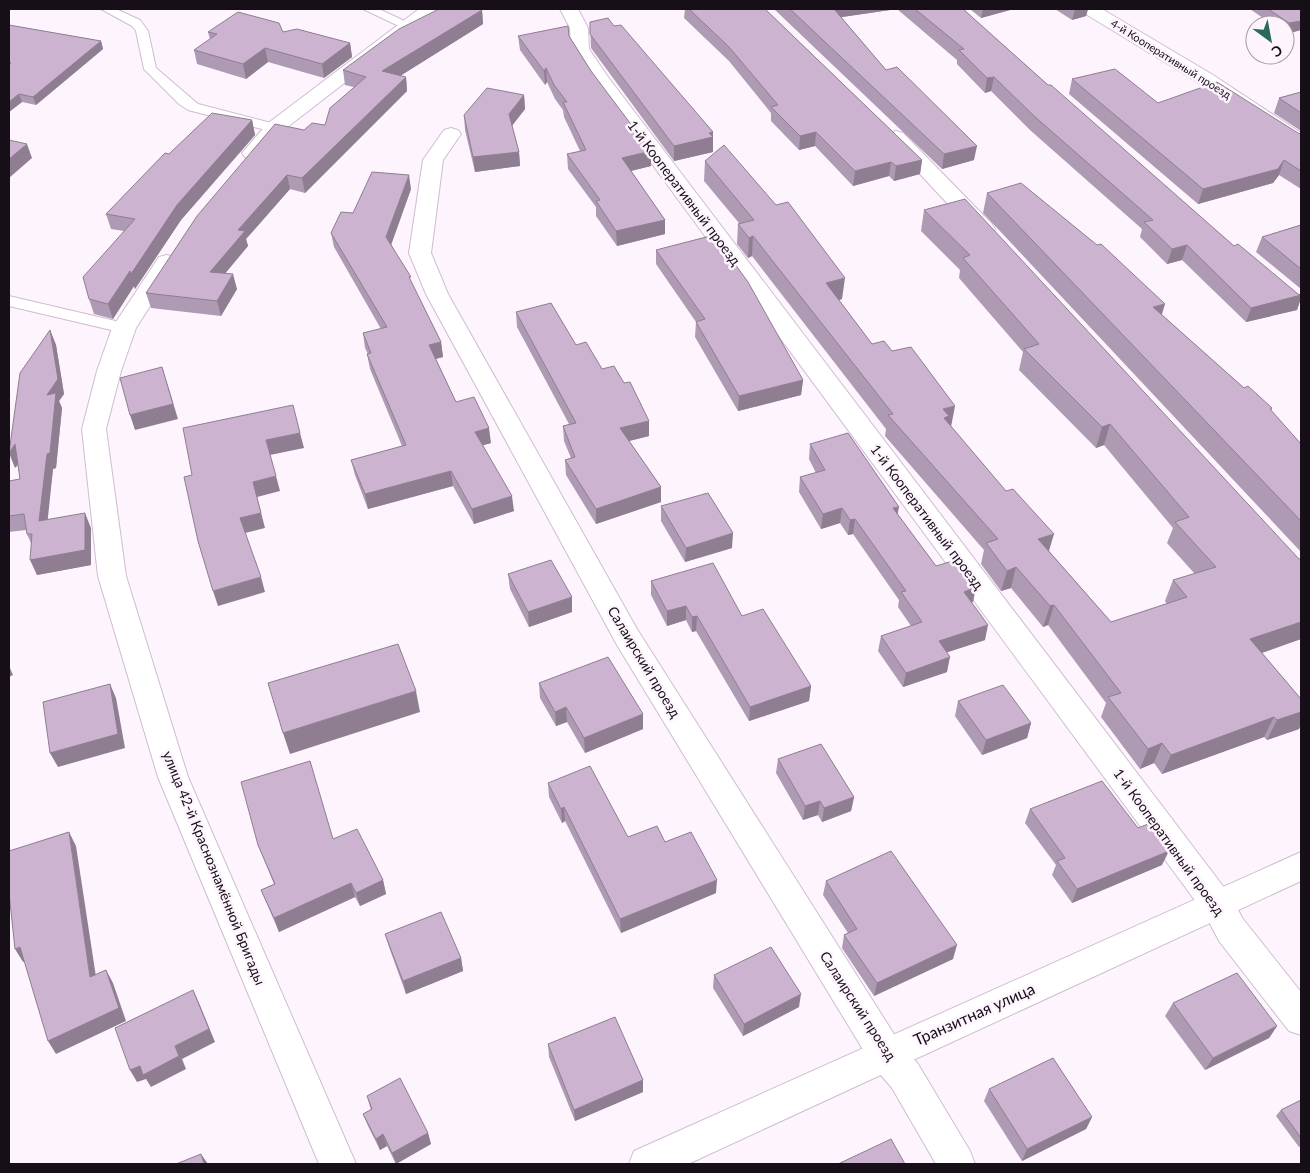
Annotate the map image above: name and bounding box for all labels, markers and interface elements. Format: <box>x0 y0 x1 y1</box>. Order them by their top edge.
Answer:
north arrow <box>1245 15 1295 65</box>
street label: 4-й Кооперативный проезд <box>1109 16 1234 101</box>
text: С <box>1268 42 1286 62</box>
street label: 1-й Кооперативный проезд <box>624 117 745 269</box>
street label: 1-й Кооперативный проезд <box>867 441 988 593</box>
street label: Салаирский проезд <box>604 603 685 721</box>
street label: улица 42-й Краснознамённой Бригады <box>160 748 269 987</box>
street label: 1-й Кооперативный проезд <box>1110 765 1229 919</box>
street label: Салаирский проезд <box>817 948 900 1064</box>
street label: Транзитная улица <box>910 978 1037 1049</box>

